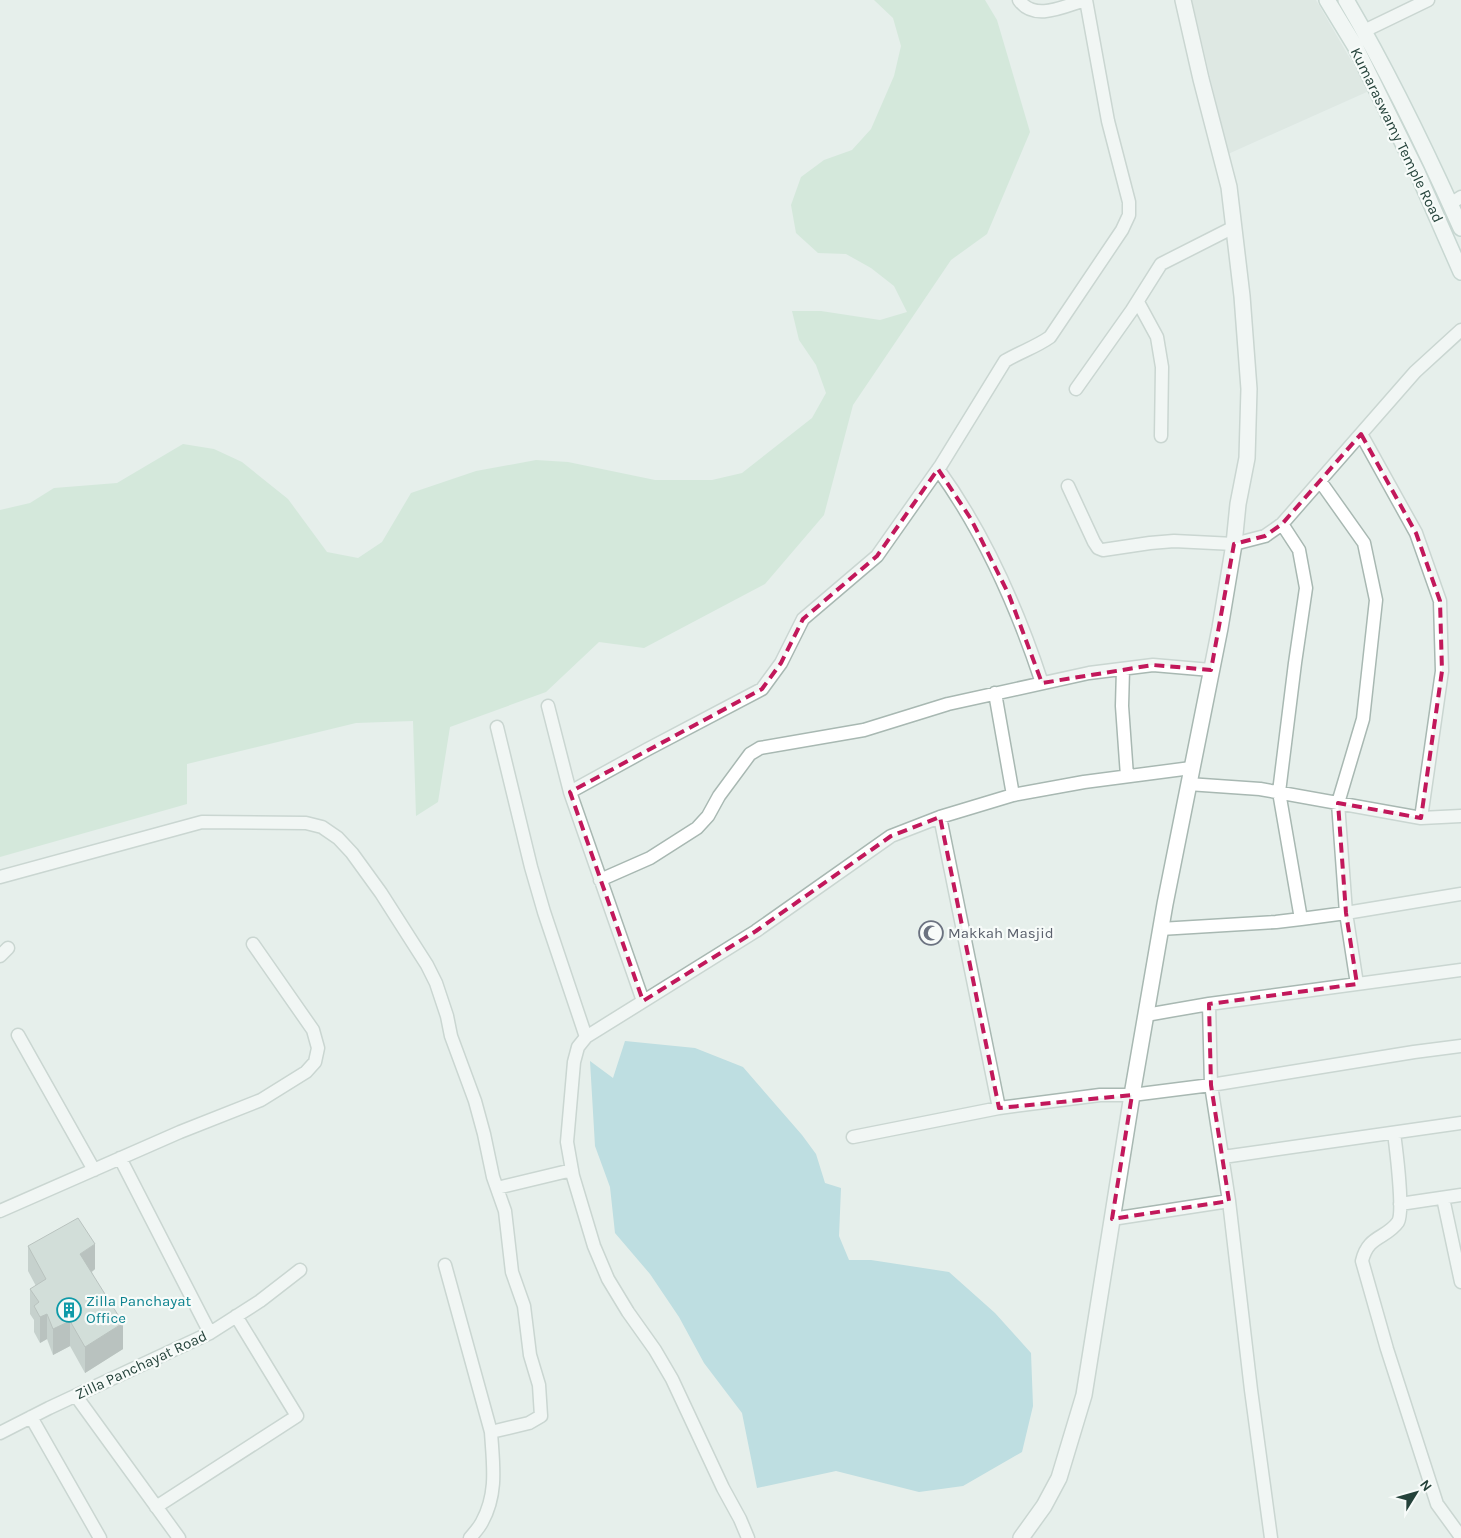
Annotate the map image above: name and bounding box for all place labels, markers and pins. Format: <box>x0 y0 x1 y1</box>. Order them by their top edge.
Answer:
mosque icon: Makkah Masjid <box>918 920 944 946</box>
place label: Makkah Masjid <box>948 924 1054 942</box>
place label: Zilla Panchayat Office <box>86 1292 191 1327</box>
building icon: Zilla Panchayat Office <box>56 1297 82 1323</box>

